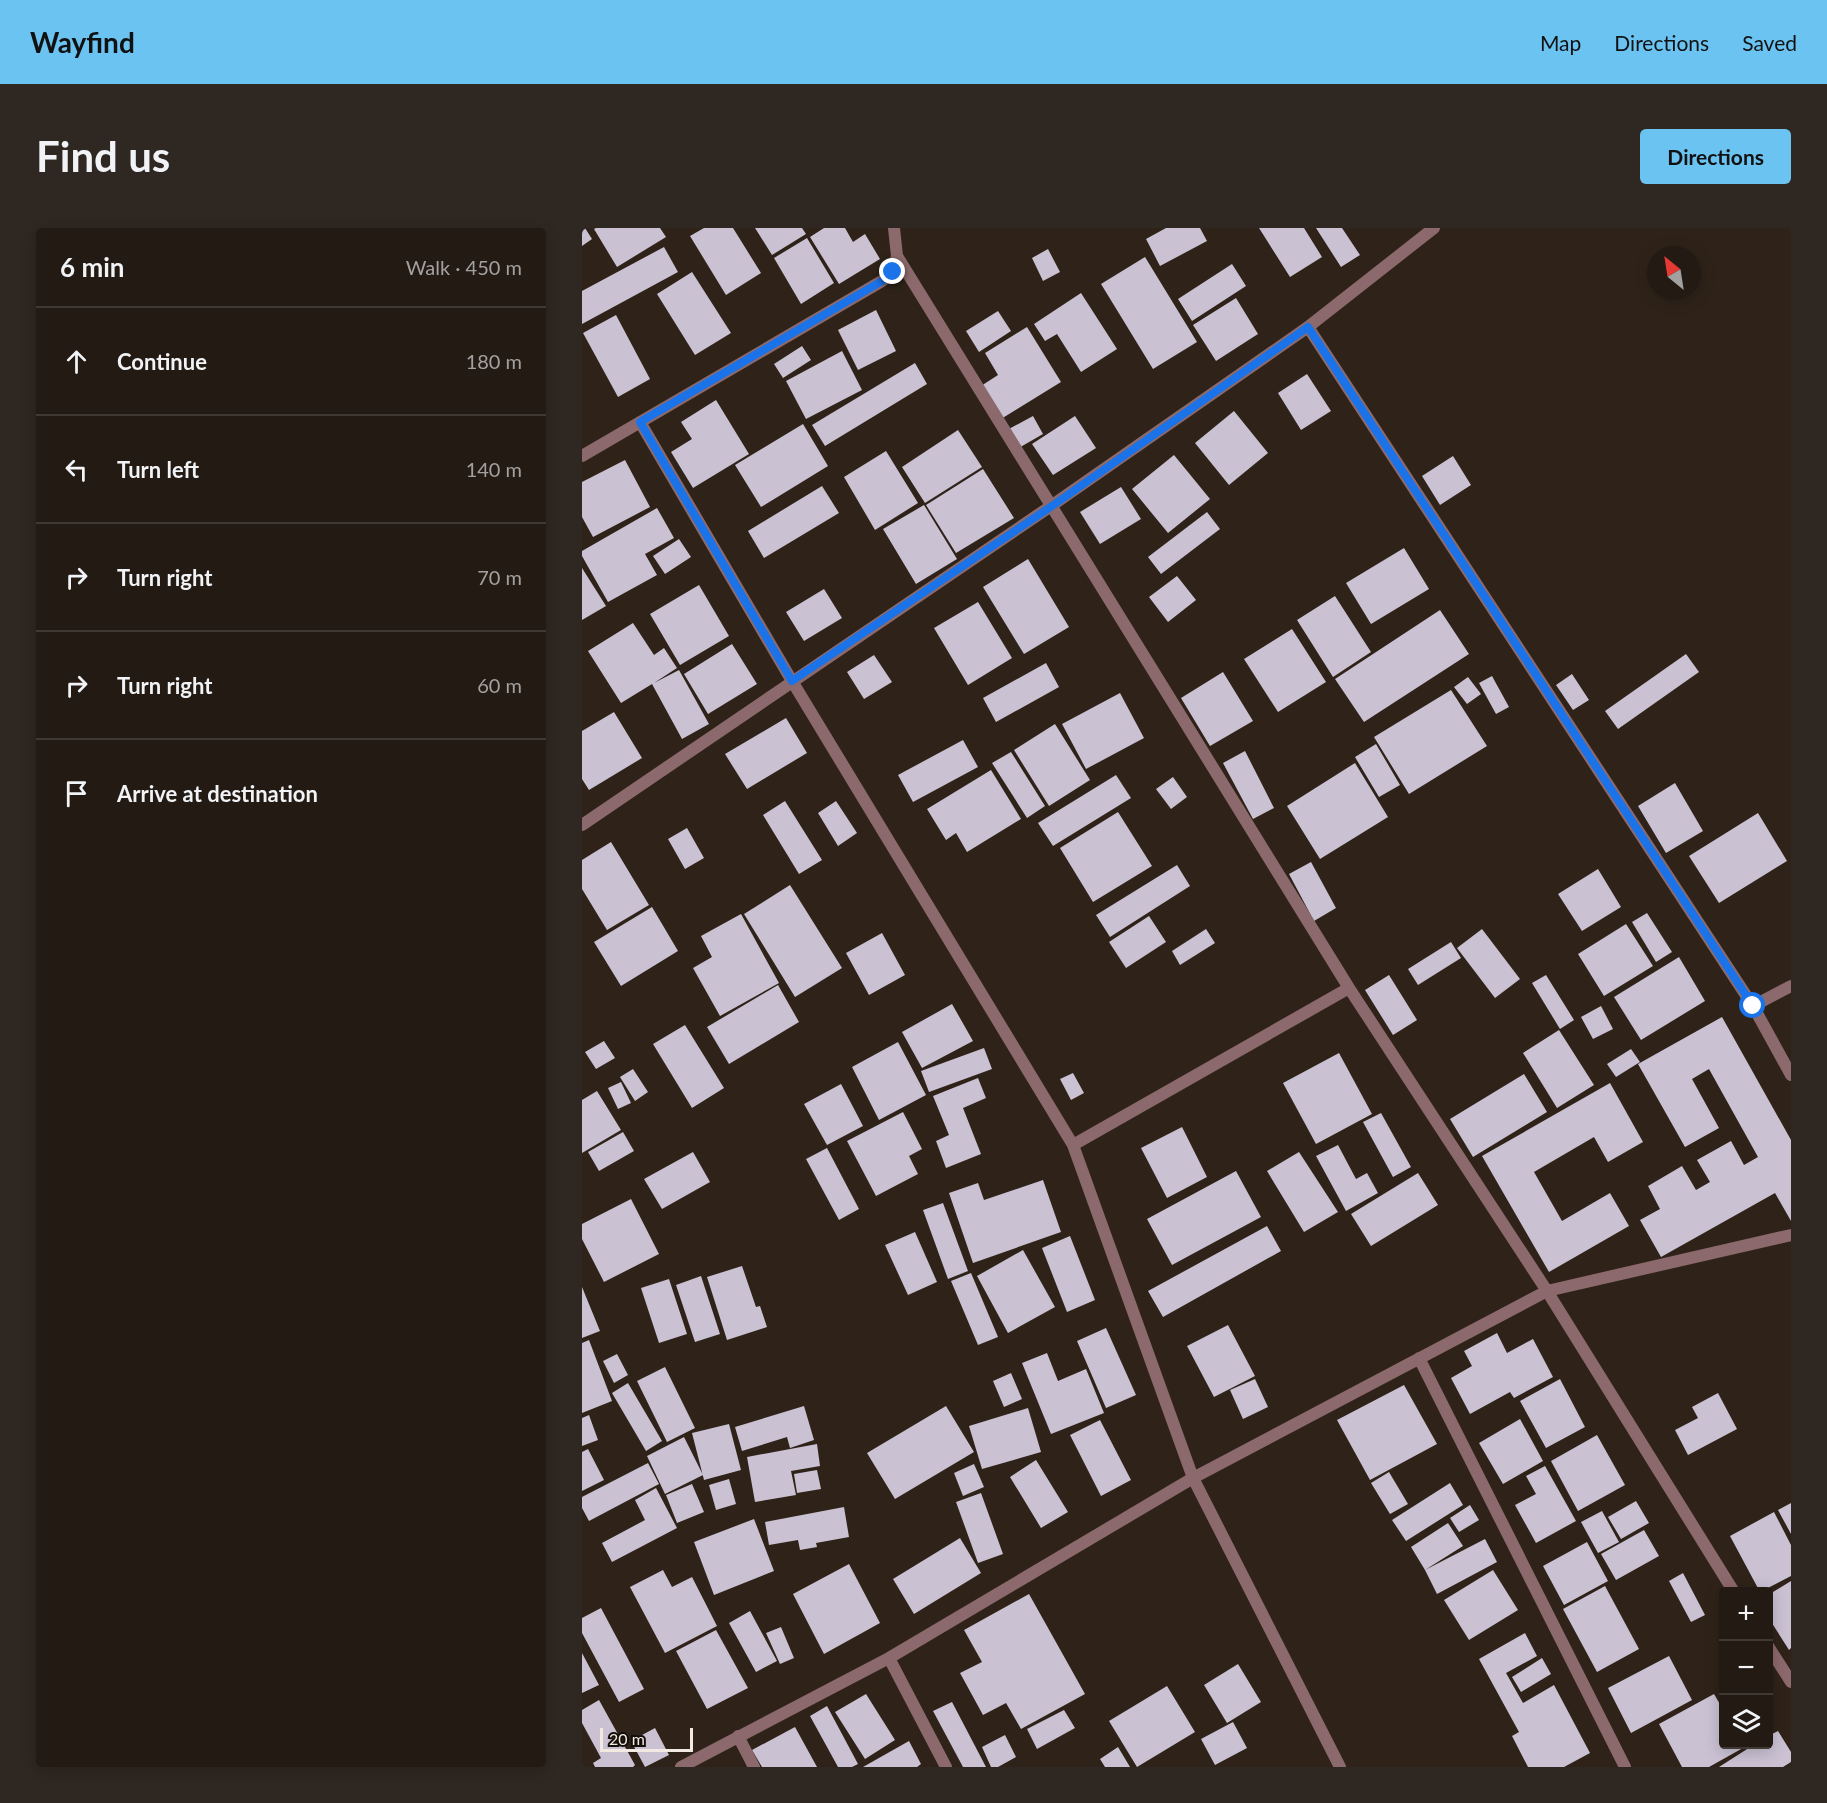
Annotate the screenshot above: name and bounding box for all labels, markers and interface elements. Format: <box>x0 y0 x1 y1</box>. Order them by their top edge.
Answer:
text: Wayfind <box>30 25 135 59</box>
text: Map <box>1540 30 1581 55</box>
text: Directions <box>1614 30 1709 55</box>
text: Saved <box>1742 30 1797 55</box>
button: Directions <box>1640 129 1791 184</box>
text: Find us <box>36 131 170 181</box>
north arrow <box>1647 246 1701 300</box>
text: 6 min <box>60 251 124 283</box>
text: Walk · 450 m <box>406 255 522 279</box>
route end <box>879 258 905 284</box>
icon: ahead <box>60 345 93 378</box>
text: Continue <box>117 348 207 375</box>
text: 180 m <box>466 349 522 373</box>
icon: left <box>60 453 93 486</box>
text: Turn left <box>117 456 199 483</box>
text: 140 m <box>466 457 522 481</box>
icon: right <box>60 561 93 594</box>
text: Turn right <box>117 564 212 591</box>
text: 70 m <box>477 565 522 589</box>
icon: right <box>60 669 93 702</box>
text: Turn right <box>117 672 212 699</box>
text: 60 m <box>477 673 522 697</box>
icon: arrive <box>60 777 93 810</box>
text: Arrive at destination <box>117 780 318 807</box>
route start <box>1739 992 1765 1018</box>
map controls <box>1719 1587 1773 1749</box>
button: + <box>1719 1587 1773 1641</box>
button: − <box>1719 1641 1773 1695</box>
button: layers <box>1719 1695 1773 1749</box>
scale bar <box>600 1725 693 1752</box>
text: 20 m <box>609 1729 645 1748</box>

